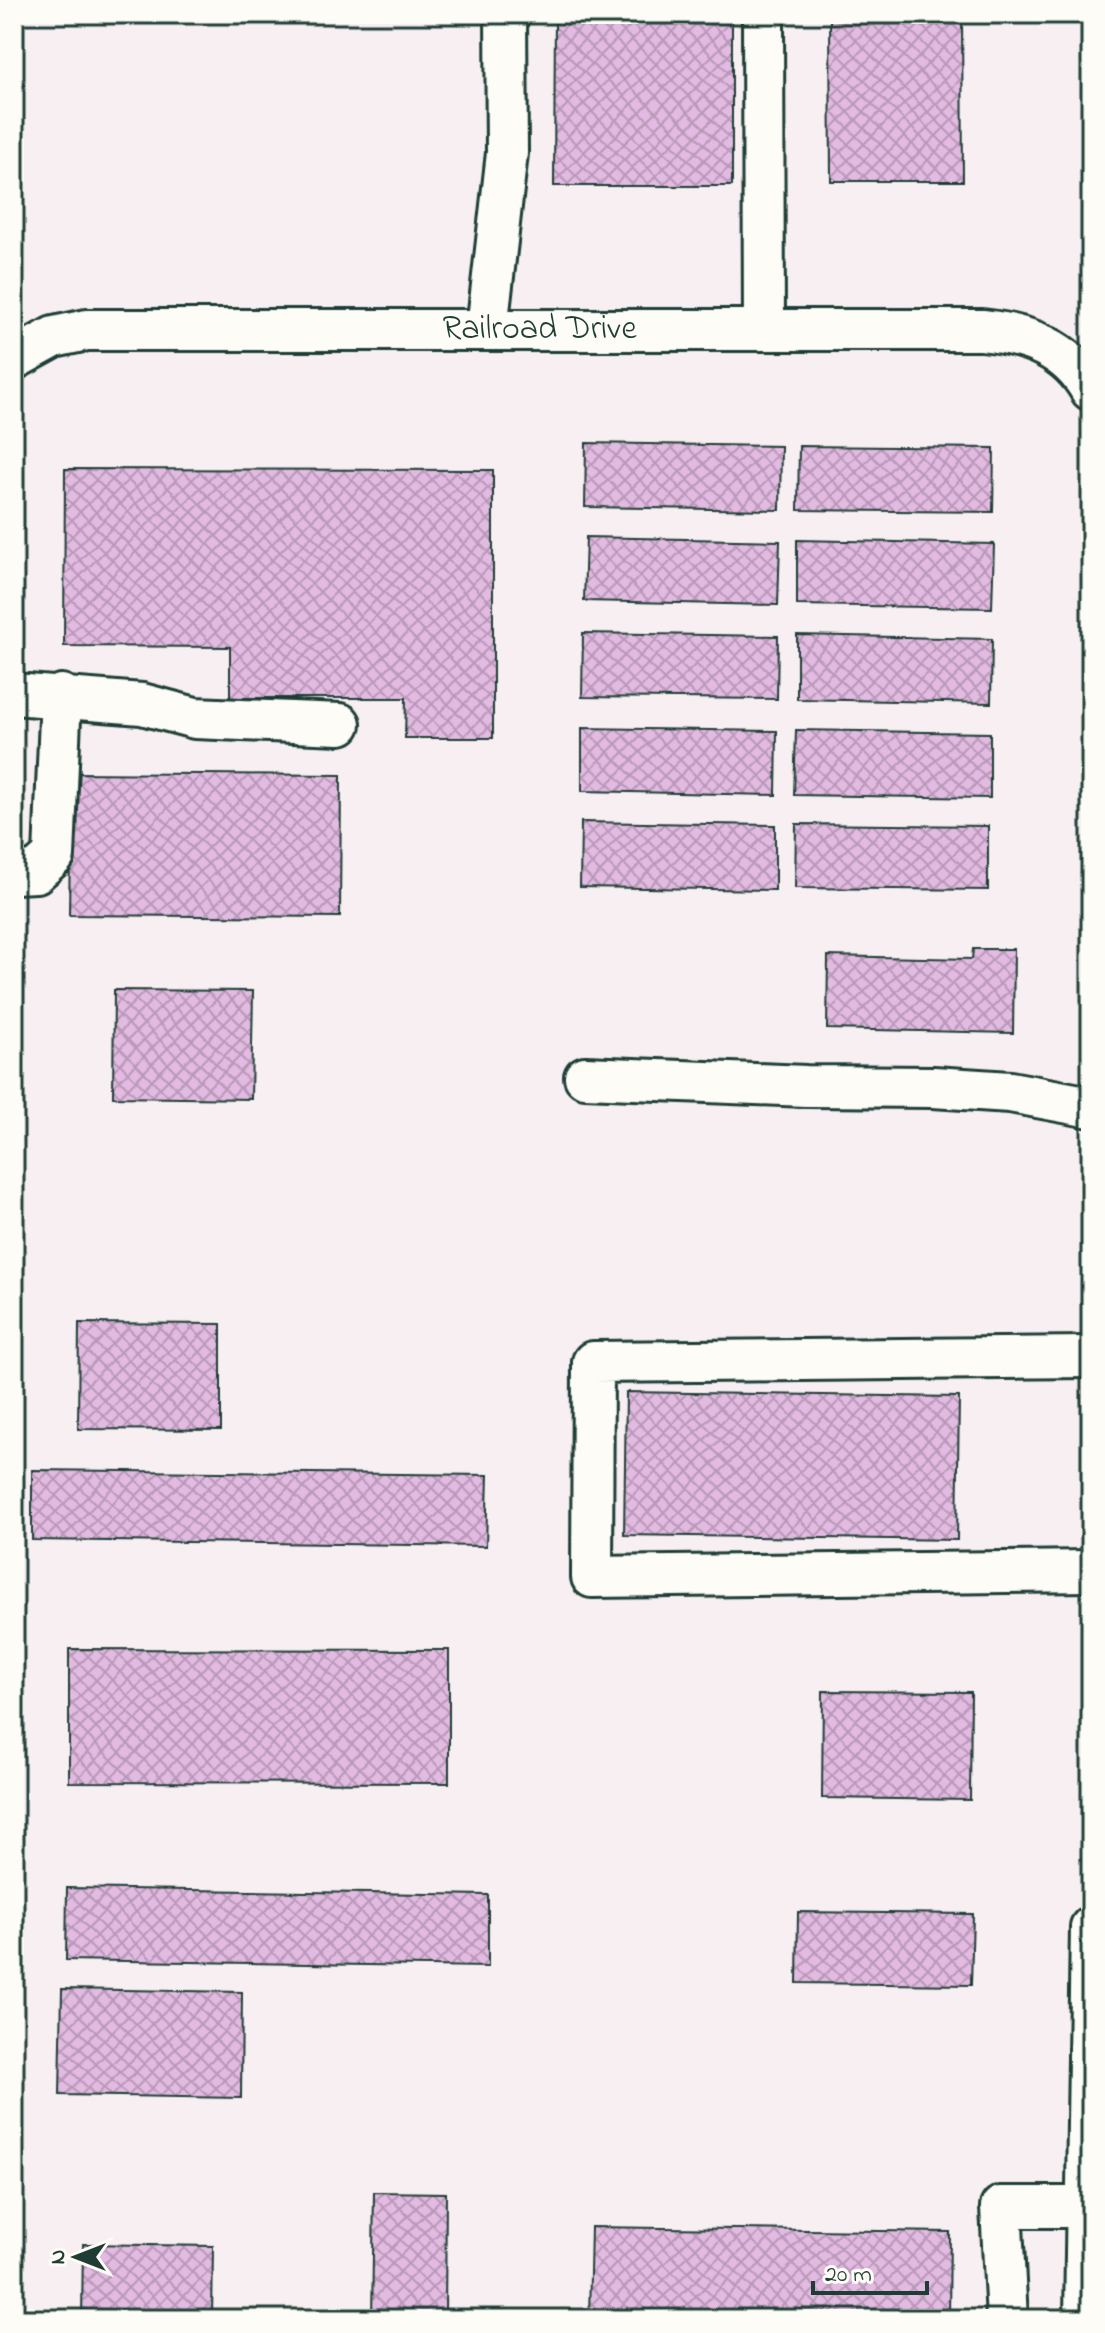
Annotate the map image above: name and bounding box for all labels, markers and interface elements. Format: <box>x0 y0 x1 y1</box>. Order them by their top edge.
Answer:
street label: Railroad Drive <box>442 305 638 355</box>
north arrow <box>36 2217 116 2297</box>
scale bar <box>813 2245 927 2295</box>
text: N <box>43 2250 75 2264</box>
text: 20 m <box>825 2258 872 2293</box>

